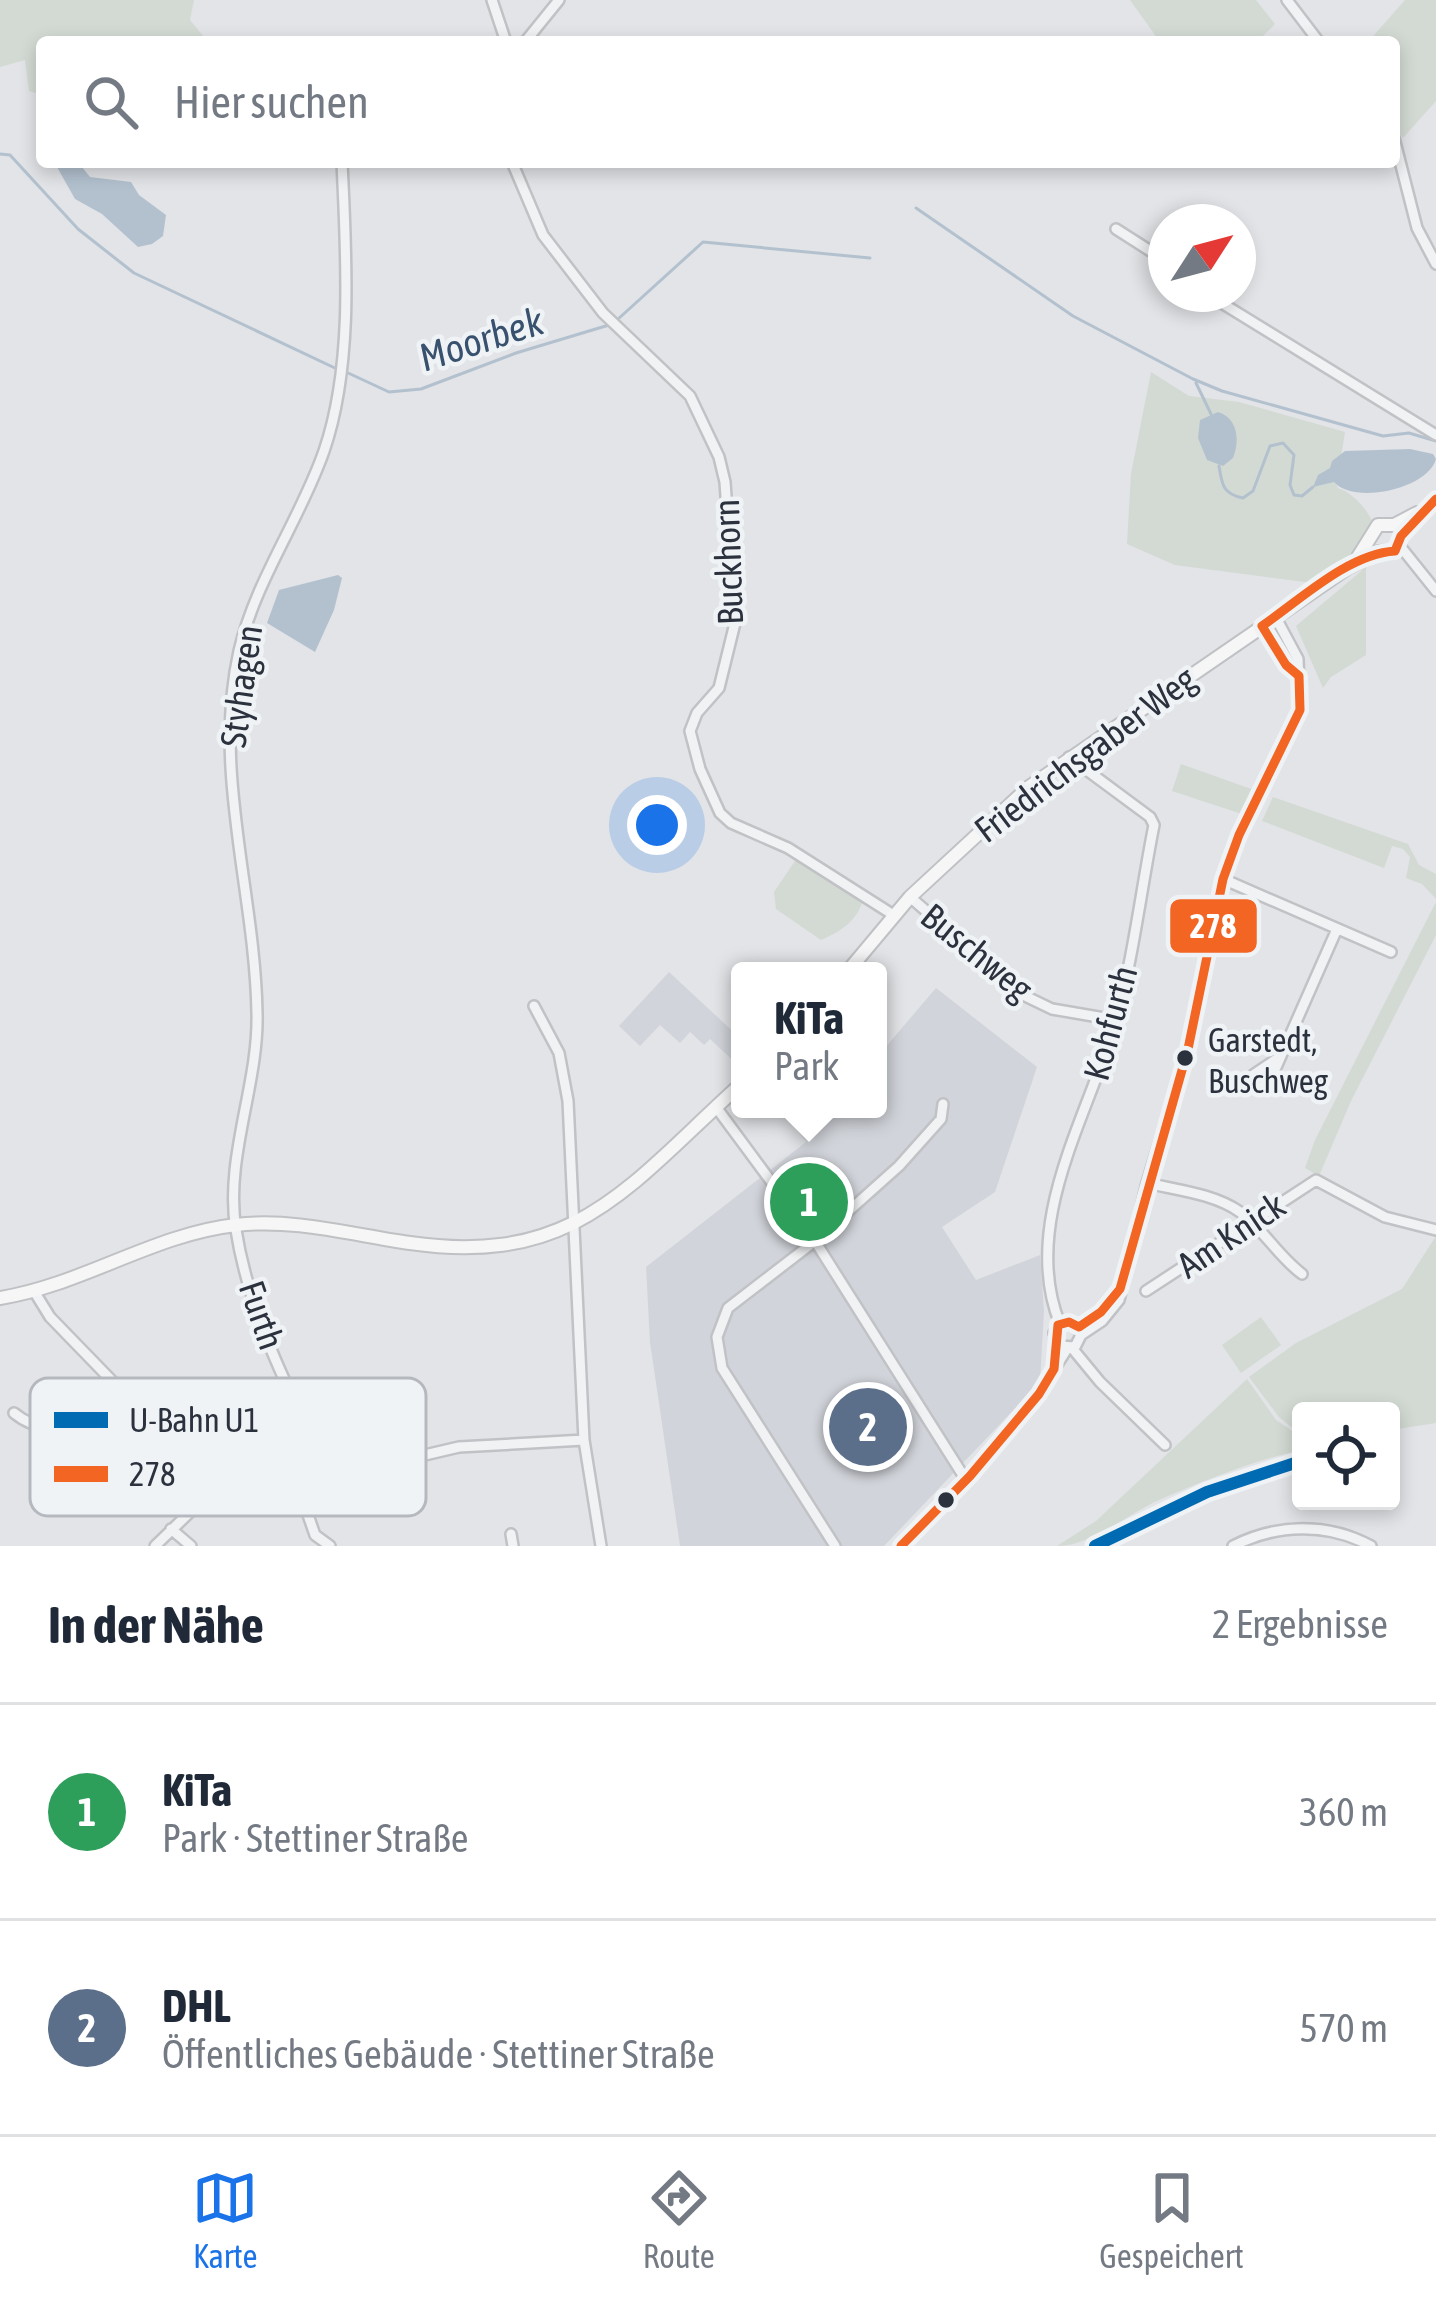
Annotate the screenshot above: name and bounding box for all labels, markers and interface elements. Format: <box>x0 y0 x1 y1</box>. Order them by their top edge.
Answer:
search box <box>36 36 1400 168</box>
icon: search <box>78 69 144 135</box>
text: Hier suchen <box>174 76 369 128</box>
north arrow <box>1148 204 1256 312</box>
water label: Moorbek <box>413 298 549 380</box>
street label: Buckhorn <box>705 498 751 626</box>
street label: Styhagen <box>212 622 270 750</box>
street label: Friedrichsgaber Weg <box>966 657 1204 851</box>
your location <box>627 795 687 855</box>
street label: Buschweg <box>913 894 1041 1010</box>
line badge: 278 <box>1168 897 1259 955</box>
text: 278 <box>1190 907 1236 945</box>
street label: Kohfurth <box>1075 961 1145 1085</box>
popup <box>731 962 887 1118</box>
text: KiTa <box>774 992 844 1044</box>
place label: Garstedt, Buschweg <box>1208 1021 1329 1100</box>
text: Park <box>774 1044 839 1088</box>
marker: Garstedt, Buschweg <box>1174 1047 1196 1069</box>
pin: 1 <box>770 1157 848 1247</box>
street label: Am Knick <box>1169 1184 1293 1286</box>
street label: Furth <box>231 1275 293 1355</box>
legend <box>30 1378 426 1516</box>
pin: 2 <box>829 1382 907 1472</box>
text: U-Bahn U1 <box>129 1401 259 1439</box>
map controls <box>1292 1402 1400 1510</box>
button: locate <box>1292 1402 1400 1510</box>
text: 278 <box>129 1455 176 1493</box>
unlabelled marker <box>935 1489 957 1511</box>
text: In der Nähe <box>48 1595 264 1654</box>
text: 2 Ergebnisse <box>1212 1602 1388 1646</box>
text: KiTa <box>162 1764 232 1816</box>
text: 1 <box>78 1790 96 1834</box>
text: 360 m <box>1300 1790 1388 1834</box>
text: Park · Stettiner Straße <box>162 1816 469 1860</box>
text: DHL <box>162 1980 231 2032</box>
text: 2 <box>78 2006 96 2050</box>
text: 570 m <box>1300 2006 1388 2050</box>
text: Öffentliches Gebäude · Stettiner Straße <box>162 2032 715 2076</box>
tab: Karte <box>192 2165 258 2275</box>
tab: Route <box>643 2165 715 2275</box>
tab: Gespeichert <box>1099 2165 1244 2275</box>

